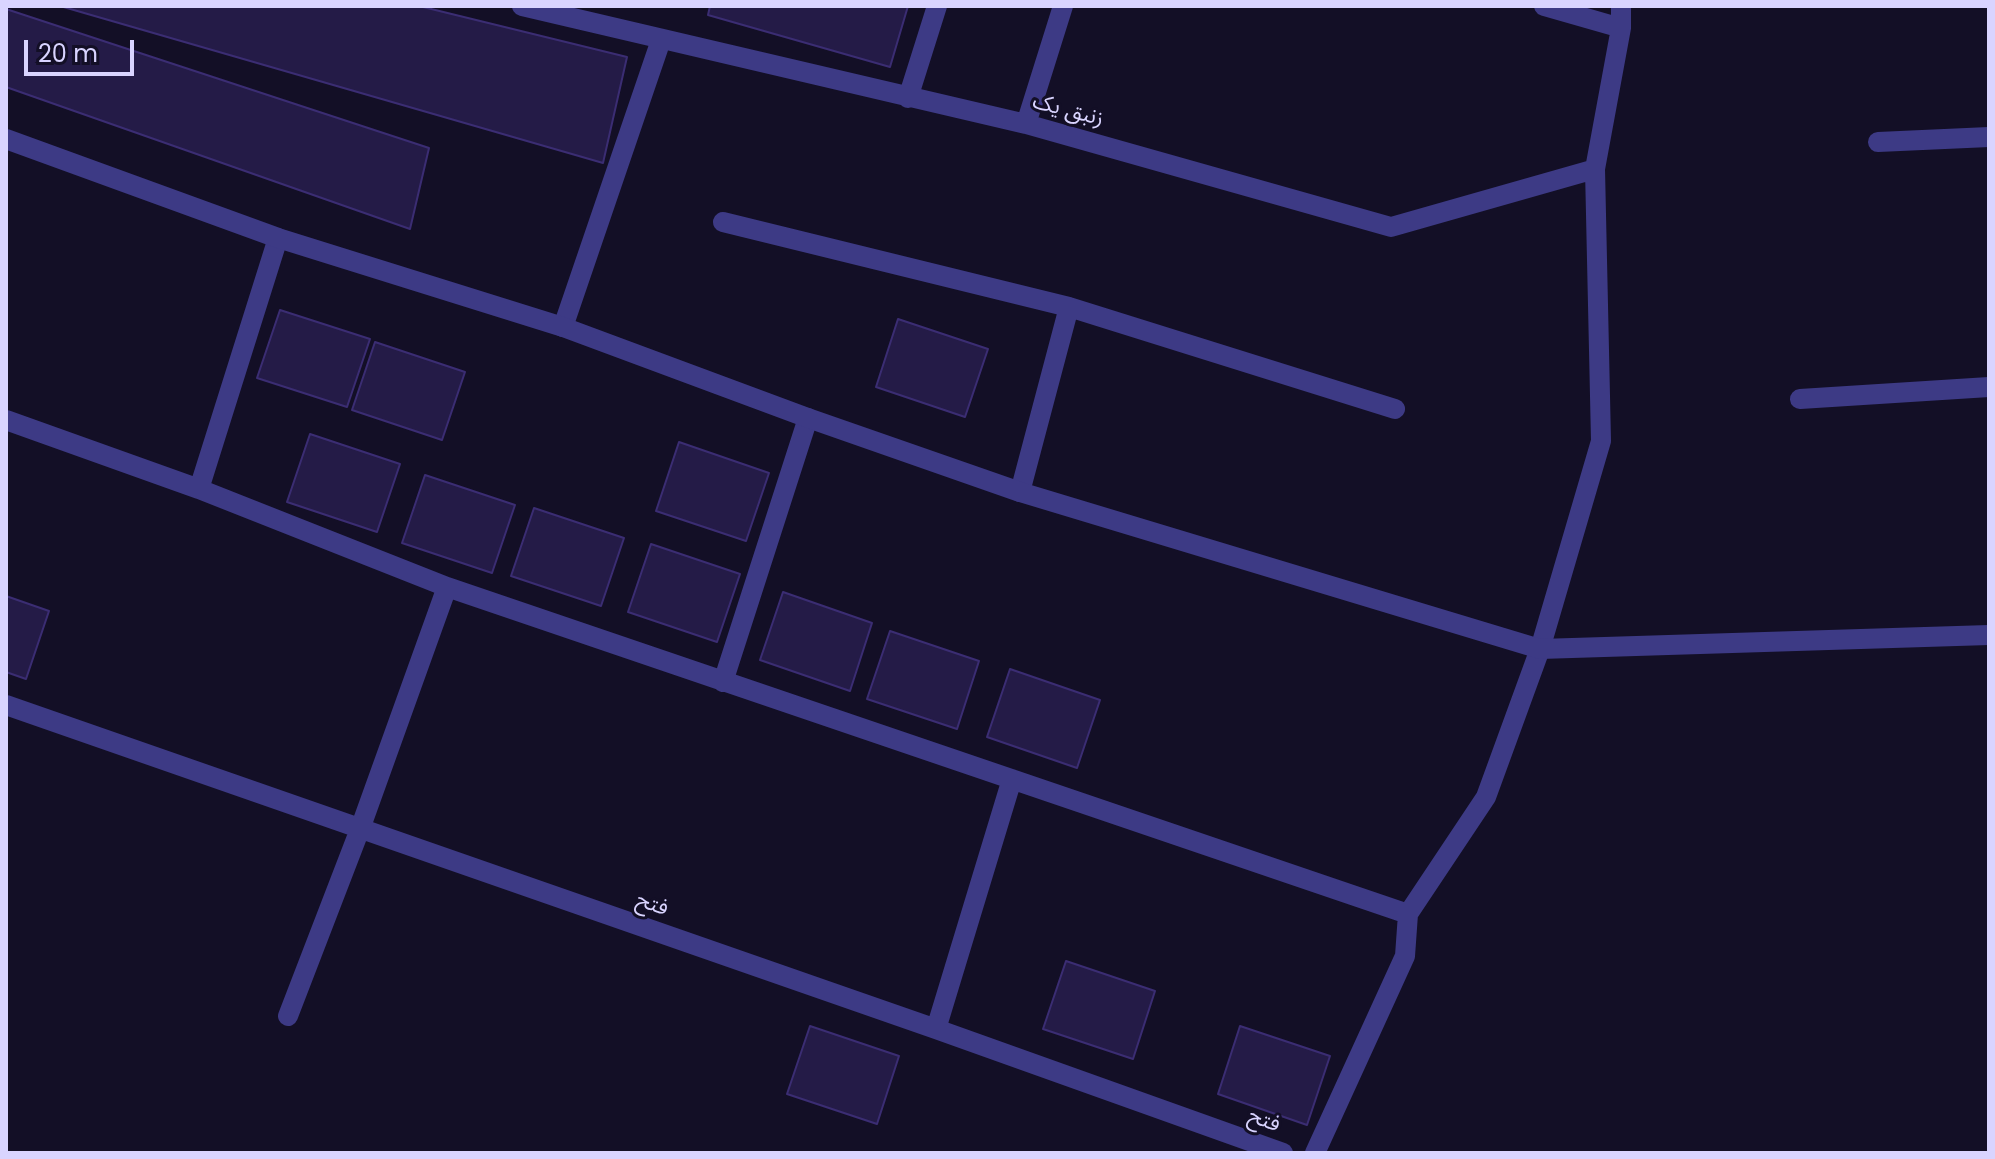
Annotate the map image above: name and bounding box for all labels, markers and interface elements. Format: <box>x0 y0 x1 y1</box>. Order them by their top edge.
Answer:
scale bar <box>28 24 138 74</box>
text: 20 m <box>38 37 98 70</box>
street label: زنبق یک <box>1030 89 1106 133</box>
street label: فتح <box>632 887 672 923</box>
street label: فتح <box>1244 1103 1284 1139</box>

